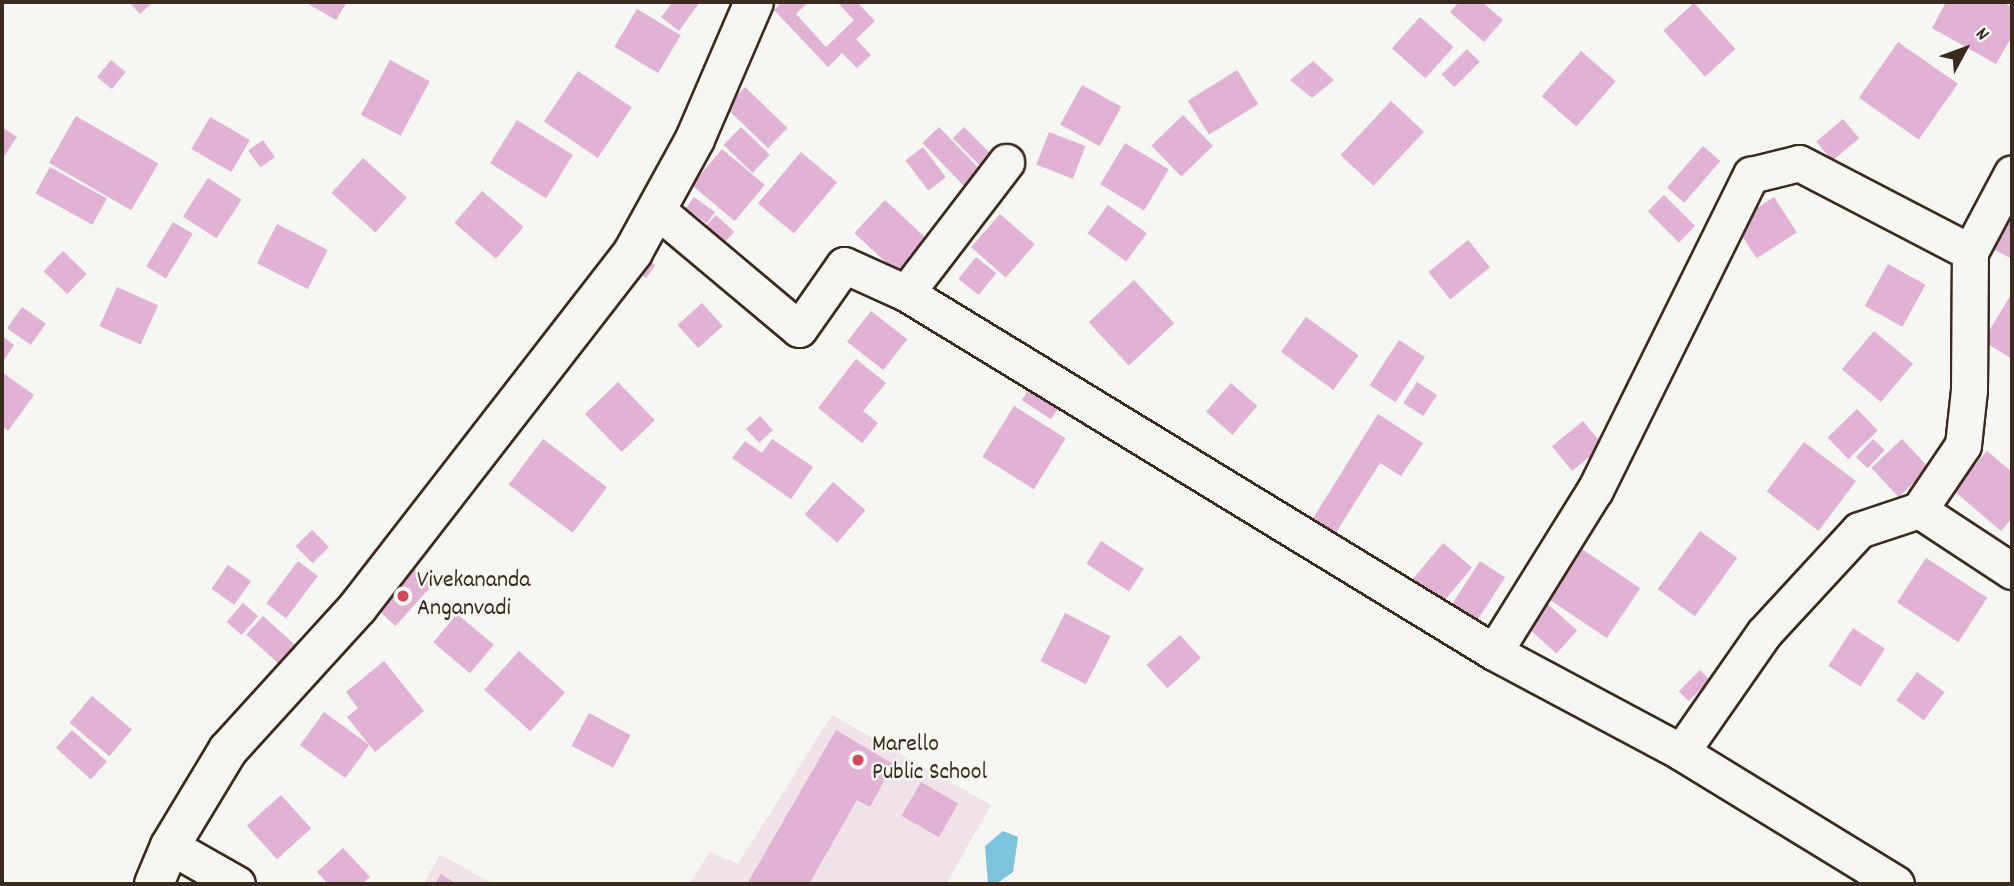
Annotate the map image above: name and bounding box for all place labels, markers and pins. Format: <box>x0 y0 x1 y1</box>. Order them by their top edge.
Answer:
place label: Vivekananda Anganvadi <box>417 568 531 624</box>
marker: Vivekananda Anganvadi <box>395 588 411 604</box>
place label: Marello Public School <box>872 732 987 788</box>
marker: Marello Public School <box>850 752 866 768</box>

